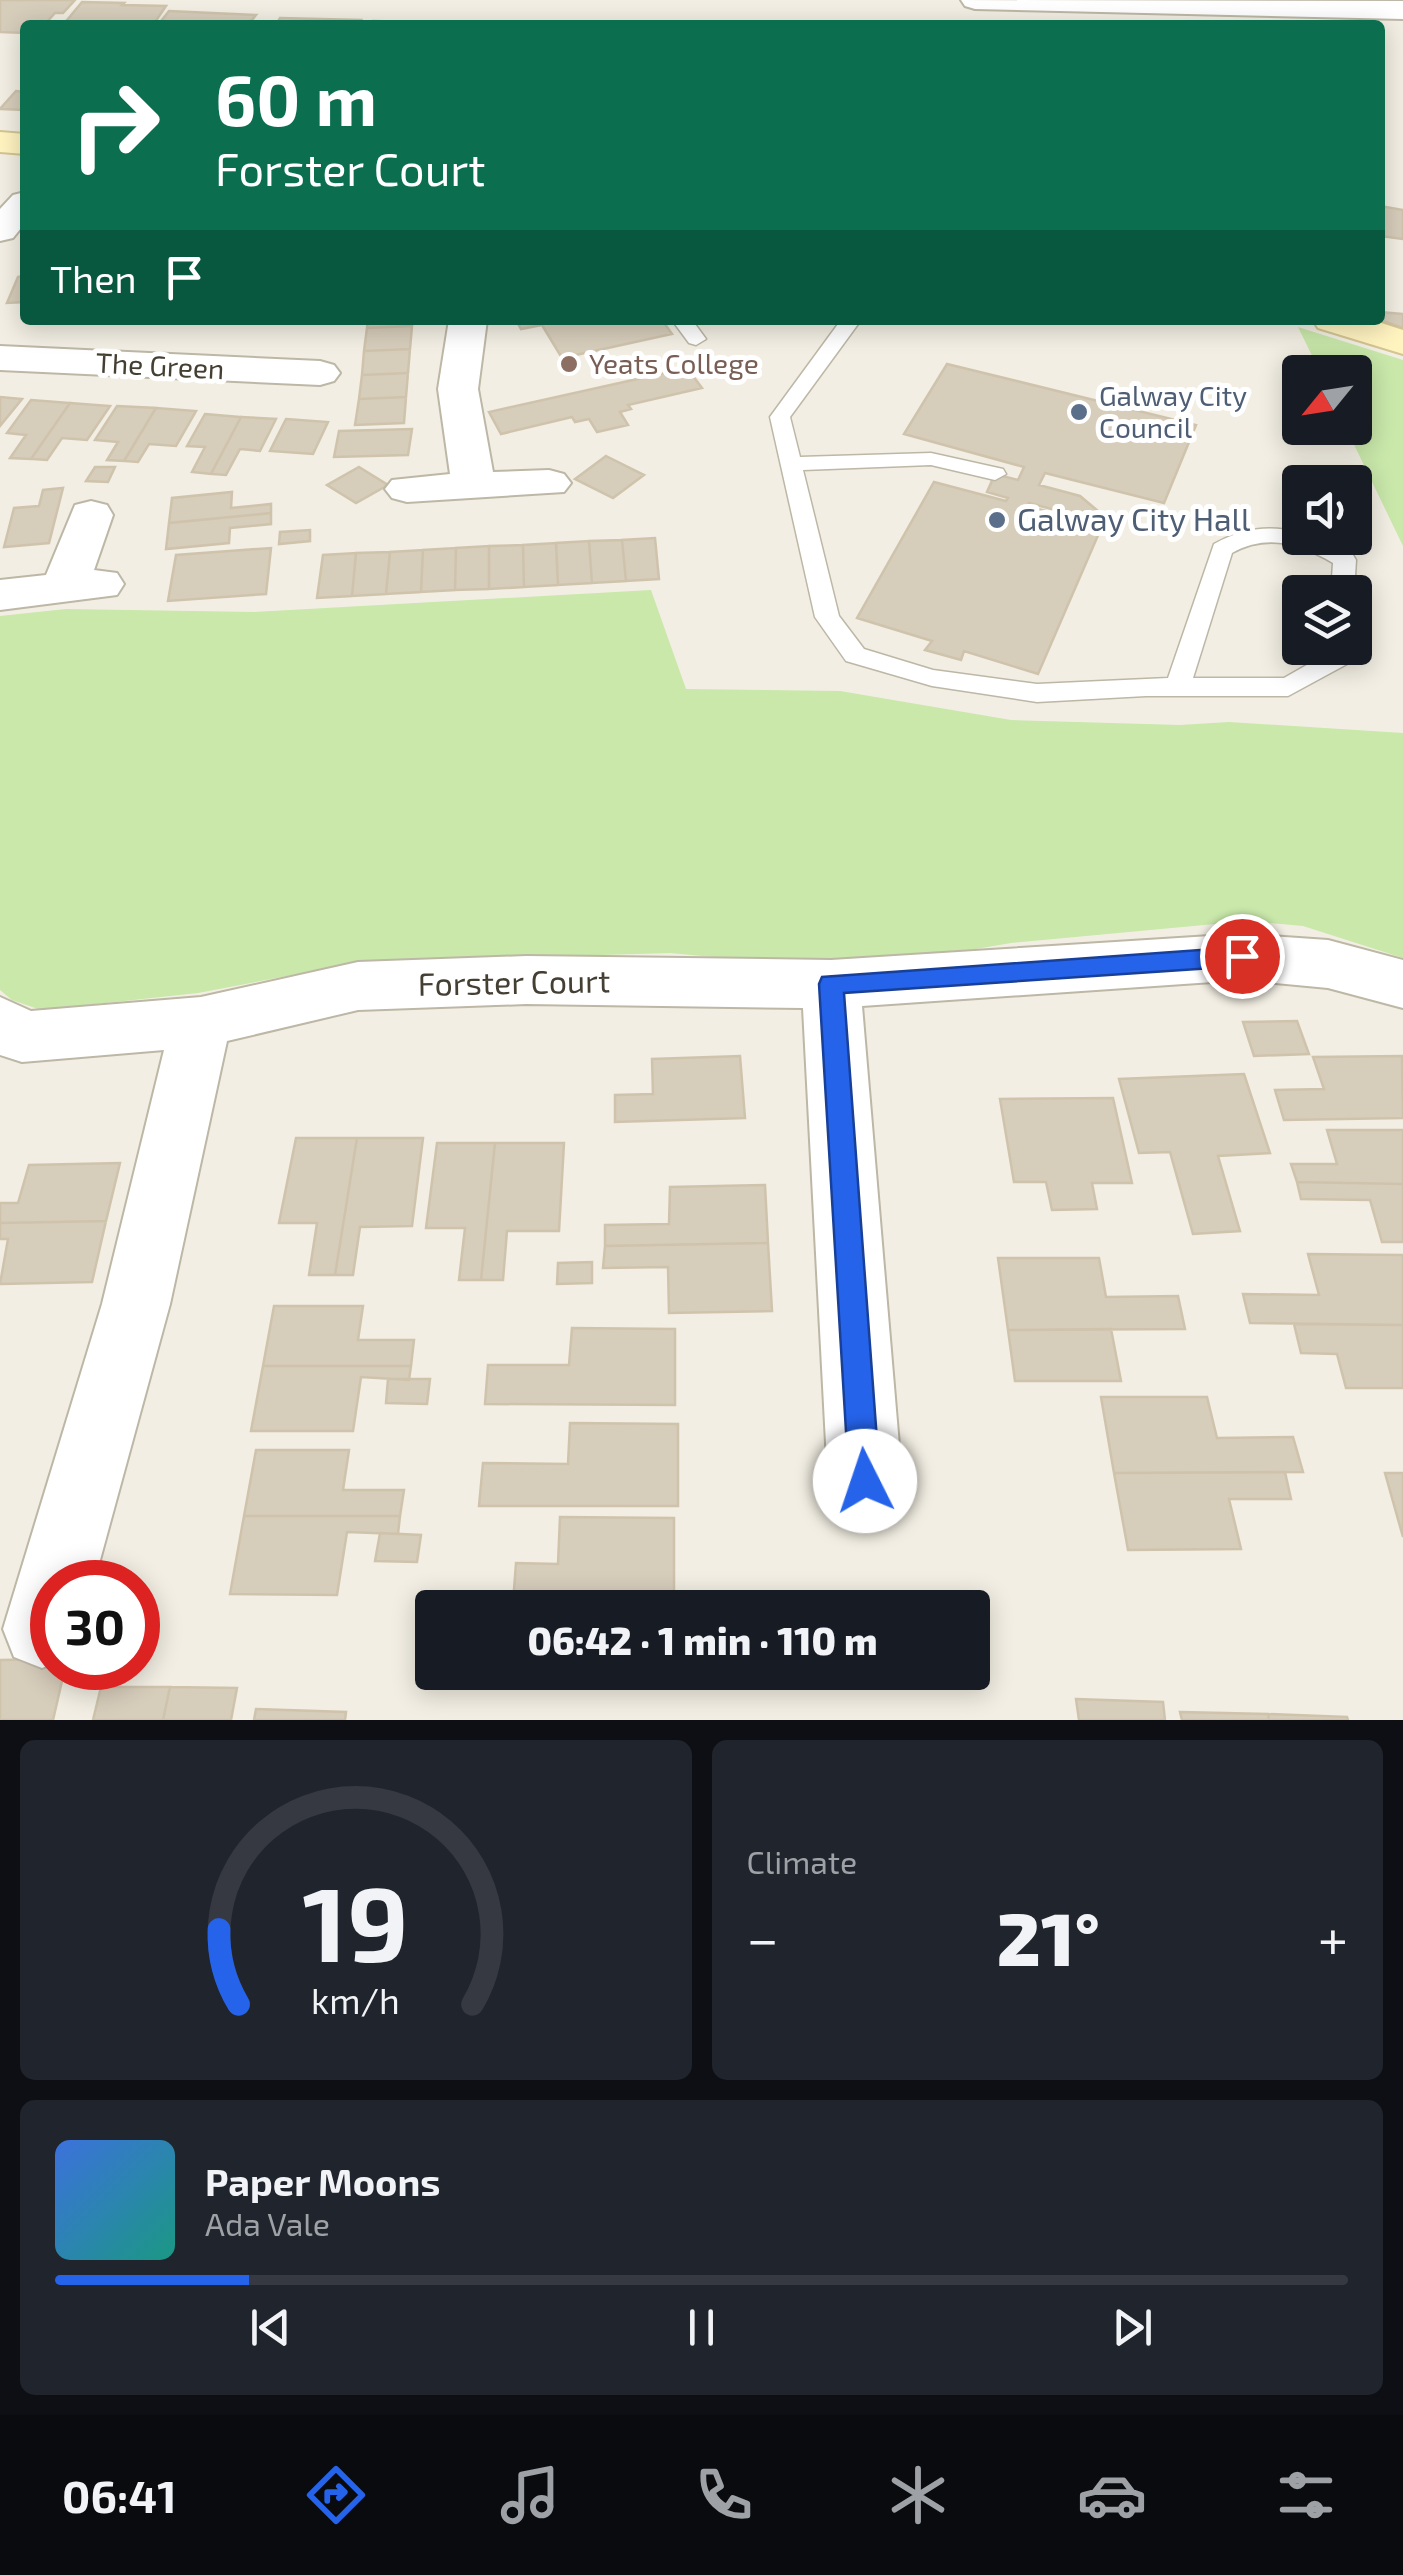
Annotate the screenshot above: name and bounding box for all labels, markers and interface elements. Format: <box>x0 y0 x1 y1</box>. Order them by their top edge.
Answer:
text: 60 m <box>215 56 377 140</box>
icon: right <box>50 60 180 190</box>
text: Forster Court <box>215 141 486 195</box>
icon: arrive <box>157 250 212 305</box>
text: Then <box>50 255 137 301</box>
street label: The Green <box>95 345 225 385</box>
place label: Yeats College <box>589 346 759 380</box>
marker: Yeats College <box>558 353 580 375</box>
north arrow <box>1282 355 1372 445</box>
map controls <box>1282 355 1372 665</box>
place label: Galway City Council <box>1099 378 1247 444</box>
marker: Galway City Council <box>1068 401 1090 423</box>
button: sound <box>1282 465 1372 555</box>
place label: Galway City Hall <box>1017 499 1251 537</box>
marker: Galway City Hall <box>986 509 1008 531</box>
button: layers <box>1282 575 1372 665</box>
pin <box>1200 914 1285 999</box>
icon: arrive <box>1215 929 1270 984</box>
street label: Forster Court <box>417 960 610 1002</box>
position arrow <box>813 1429 917 1533</box>
speed limit sign: 30 <box>30 1560 160 1690</box>
text: 06:42 · 1 min · 110 m <box>527 1617 878 1663</box>
text: Climate <box>747 1842 857 1880</box>
text: 19 <box>303 1858 409 1983</box>
text: 21° <box>997 1891 1100 1981</box>
text: − <box>747 1904 779 1970</box>
text: + <box>1318 1904 1348 1970</box>
text: km/h <box>311 1978 400 2021</box>
text: Paper Moons <box>205 2158 441 2204</box>
text: Ada Vale <box>205 2204 330 2242</box>
icon: previous <box>243 2300 298 2355</box>
icon: pause <box>674 2300 729 2355</box>
icon: next <box>1105 2300 1160 2355</box>
icon: directions <box>301 2460 371 2530</box>
icon: music <box>495 2460 565 2530</box>
icon: phone <box>689 2460 759 2530</box>
icon: climate <box>883 2460 953 2530</box>
icon: car <box>1077 2460 1147 2530</box>
icon: filters <box>1271 2460 1341 2530</box>
text: 06:41 <box>62 2468 177 2522</box>

